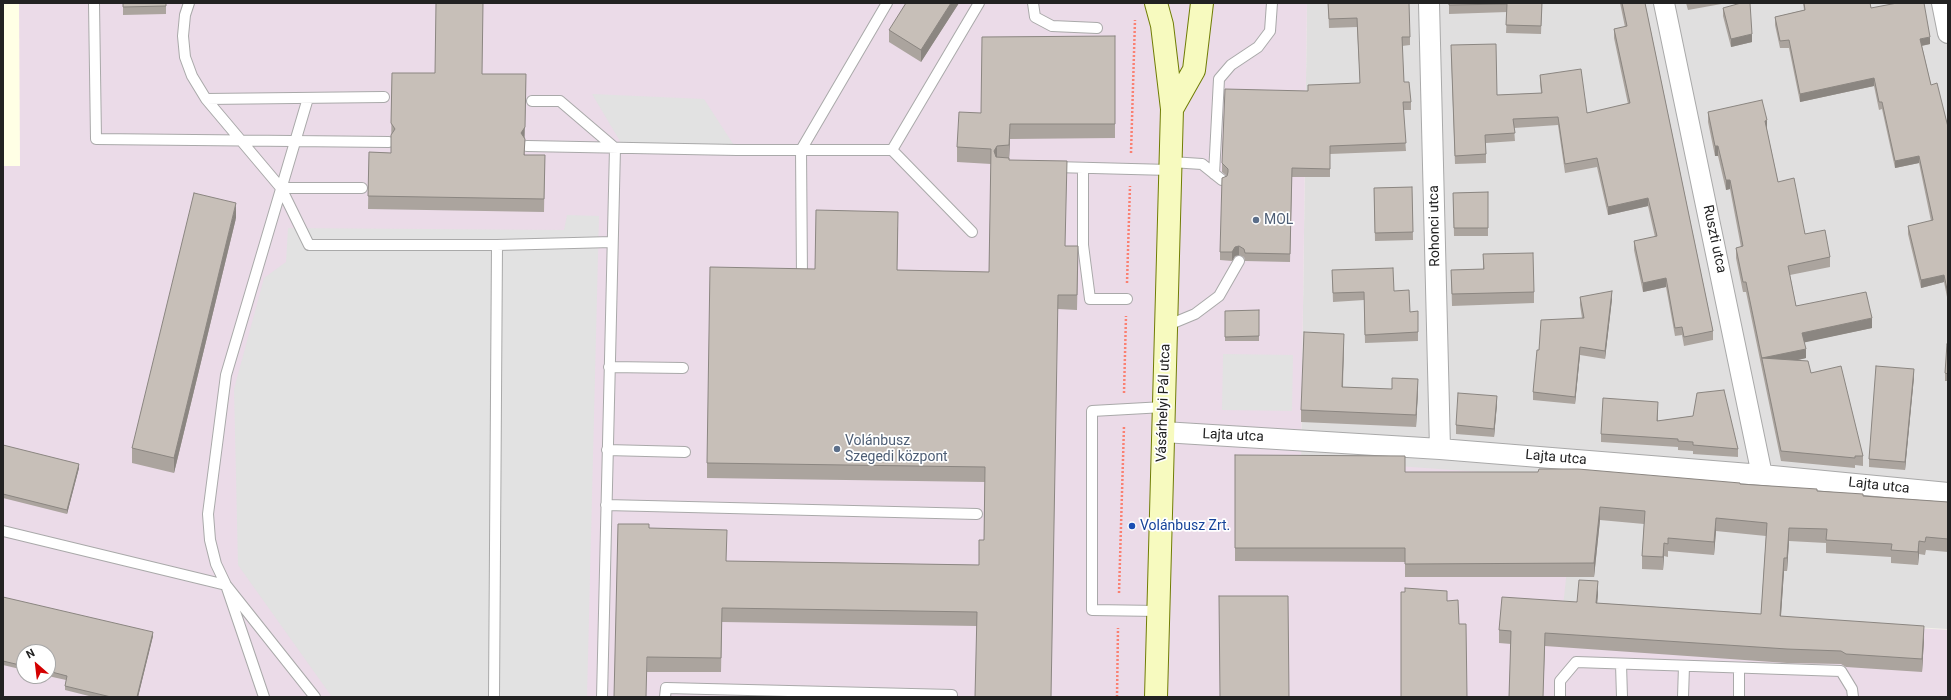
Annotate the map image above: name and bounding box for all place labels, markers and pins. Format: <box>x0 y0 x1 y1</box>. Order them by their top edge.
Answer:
place label: MOL <box>1264 212 1293 228</box>
marker: MOL <box>1251 215 1261 225</box>
place label: Volánbusz Szegedi központ <box>845 433 948 466</box>
marker: Volánbusz Szegedi központ <box>832 444 842 454</box>
place label: Volánbusz Zrt. <box>1140 518 1230 534</box>
marker: Volánbusz Zrt. <box>1127 521 1137 531</box>

